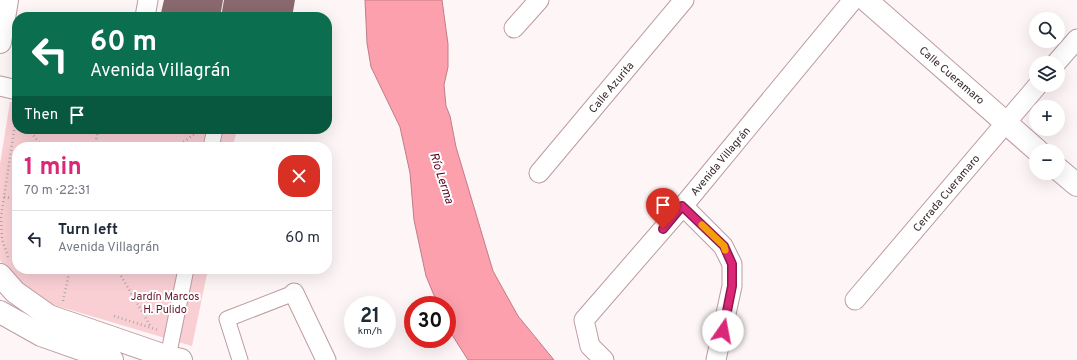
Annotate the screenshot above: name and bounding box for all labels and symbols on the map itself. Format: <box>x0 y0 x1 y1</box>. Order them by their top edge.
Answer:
street label: Calle Cueramaro <box>916 44 987 108</box>
street label: Calle Azurita <box>586 59 637 116</box>
street label: Avenida Villagrán <box>688 124 754 199</box>
water label: Río Lerma <box>425 151 457 207</box>
street label: Cerrada Cueramaro <box>910 152 983 235</box>
pin <box>646 188 680 229</box>
park label: Jardín Marcos H. Pulido <box>131 290 199 317</box>
speed limit sign: 30 <box>404 296 456 348</box>
position arrow <box>702 310 744 352</box>

